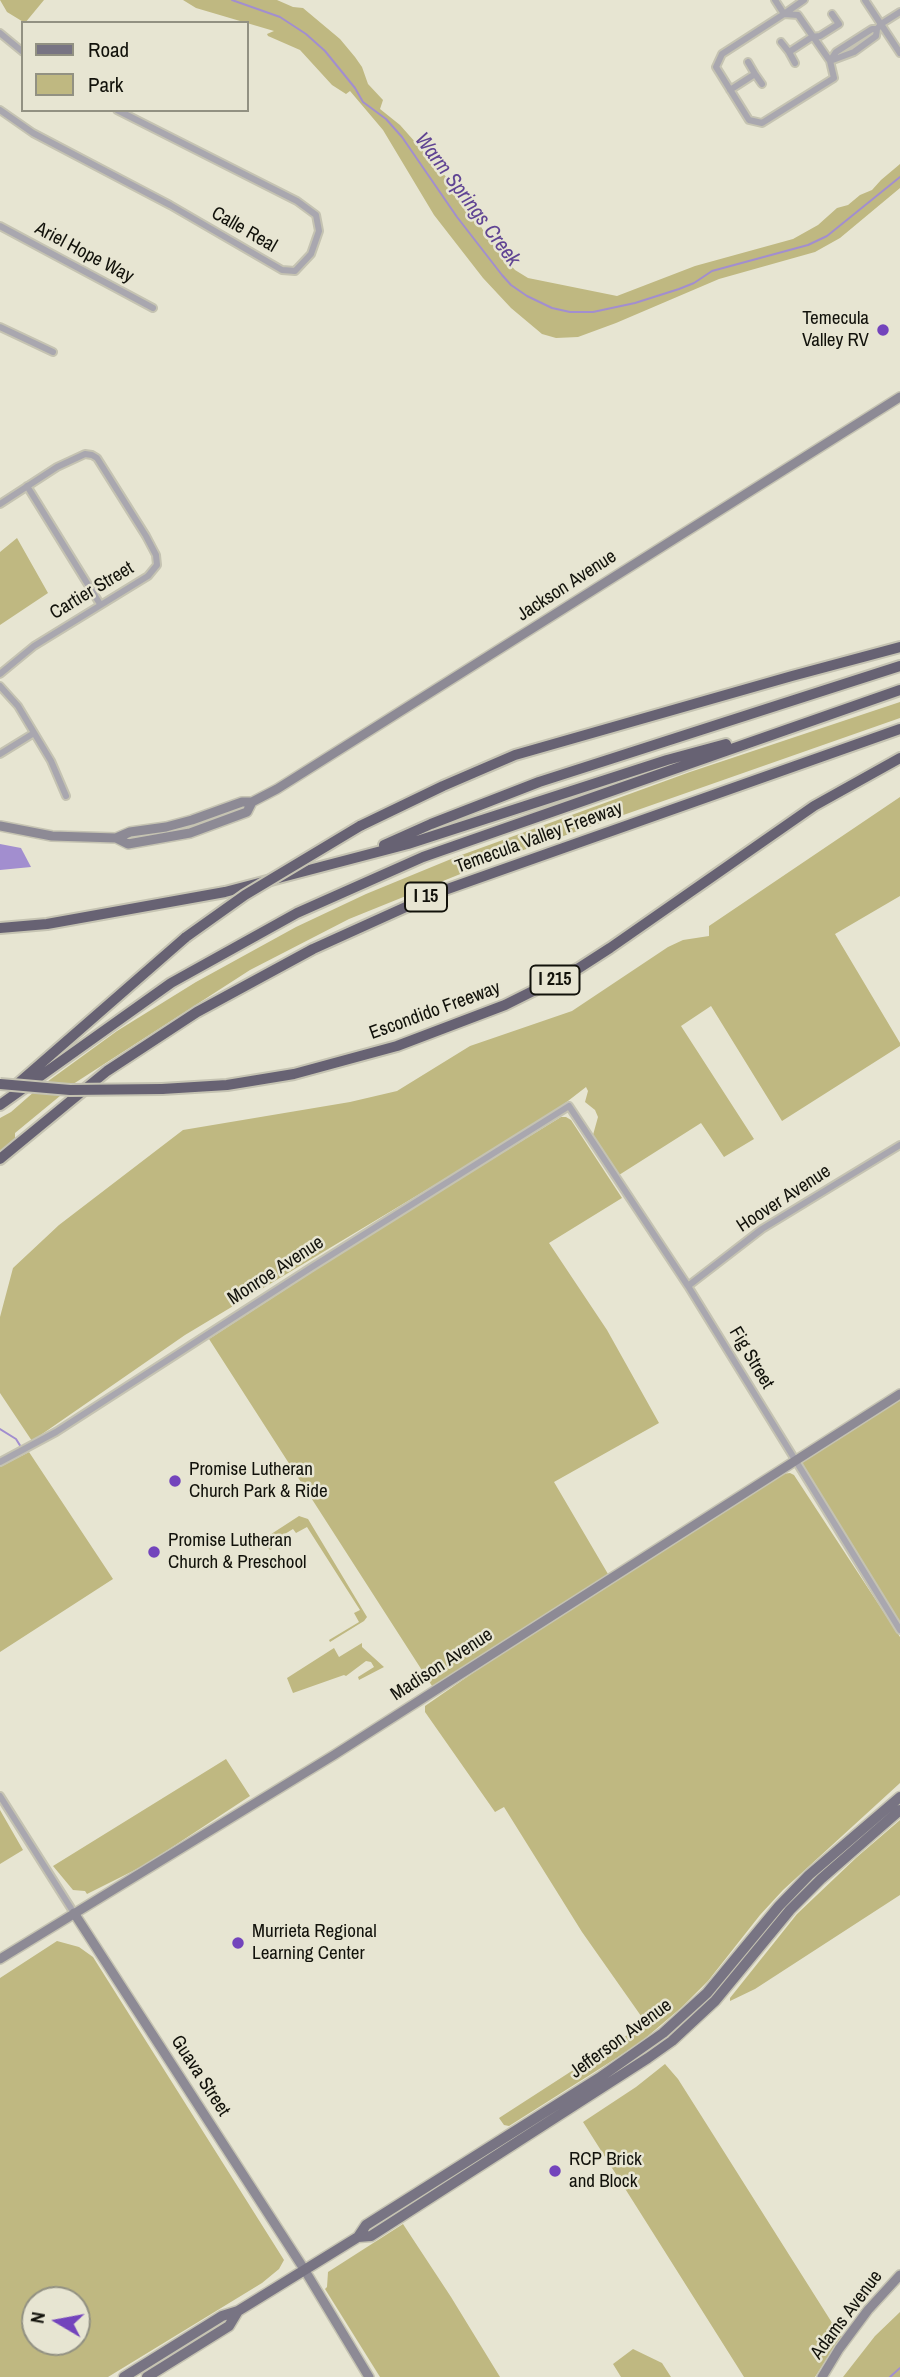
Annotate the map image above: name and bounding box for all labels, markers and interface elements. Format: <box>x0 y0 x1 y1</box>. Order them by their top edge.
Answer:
legend <box>21 21 248 112</box>
text: Road <box>88 35 129 64</box>
text: Park <box>88 70 123 99</box>
water label: Warm Springs Creek <box>409 128 525 272</box>
street label: Calle Real <box>207 202 281 258</box>
street label: Ariel Hope Way <box>31 217 137 289</box>
place label: Temecula Valley RV <box>802 308 869 352</box>
marker: Temecula Valley RV <box>875 322 891 338</box>
street label: Jackson Avenue <box>513 545 621 627</box>
street label: Cartier Street <box>46 557 138 625</box>
street label: Temecula Valley Freeway <box>452 797 626 879</box>
road number: I 15 <box>405 882 447 912</box>
road number: I 215 <box>530 965 580 995</box>
street label: Escondido Freeway <box>366 977 504 1045</box>
street label: Hoover Avenue <box>733 1160 835 1238</box>
street label: Monroe Avenue <box>224 1232 328 1310</box>
street label: Fig Street <box>724 1323 778 1393</box>
place label: Promise Lutheran Church Park & Ride <box>189 1459 328 1503</box>
marker: Promise Lutheran Church Park & Ride <box>167 1473 183 1489</box>
place label: Promise Lutheran Church & Preschool <box>168 1530 307 1574</box>
marker: Promise Lutheran Church & Preschool <box>146 1544 162 1560</box>
street label: Madison Avenue <box>387 1624 497 1706</box>
place label: Murrieta Regional Learning Center <box>252 1921 377 1965</box>
marker: Murrieta Regional Learning Center <box>230 1935 246 1951</box>
street label: Jefferson Avenue <box>565 1994 677 2084</box>
street label: Guava Street <box>165 2031 235 2121</box>
place label: RCP Brick and Block <box>569 2149 642 2193</box>
marker: RCP Brick and Block <box>547 2163 563 2179</box>
street label: Adams Avenue <box>806 2266 888 2364</box>
north arrow <box>21 2286 91 2356</box>
text: N <box>24 2310 51 2325</box>

